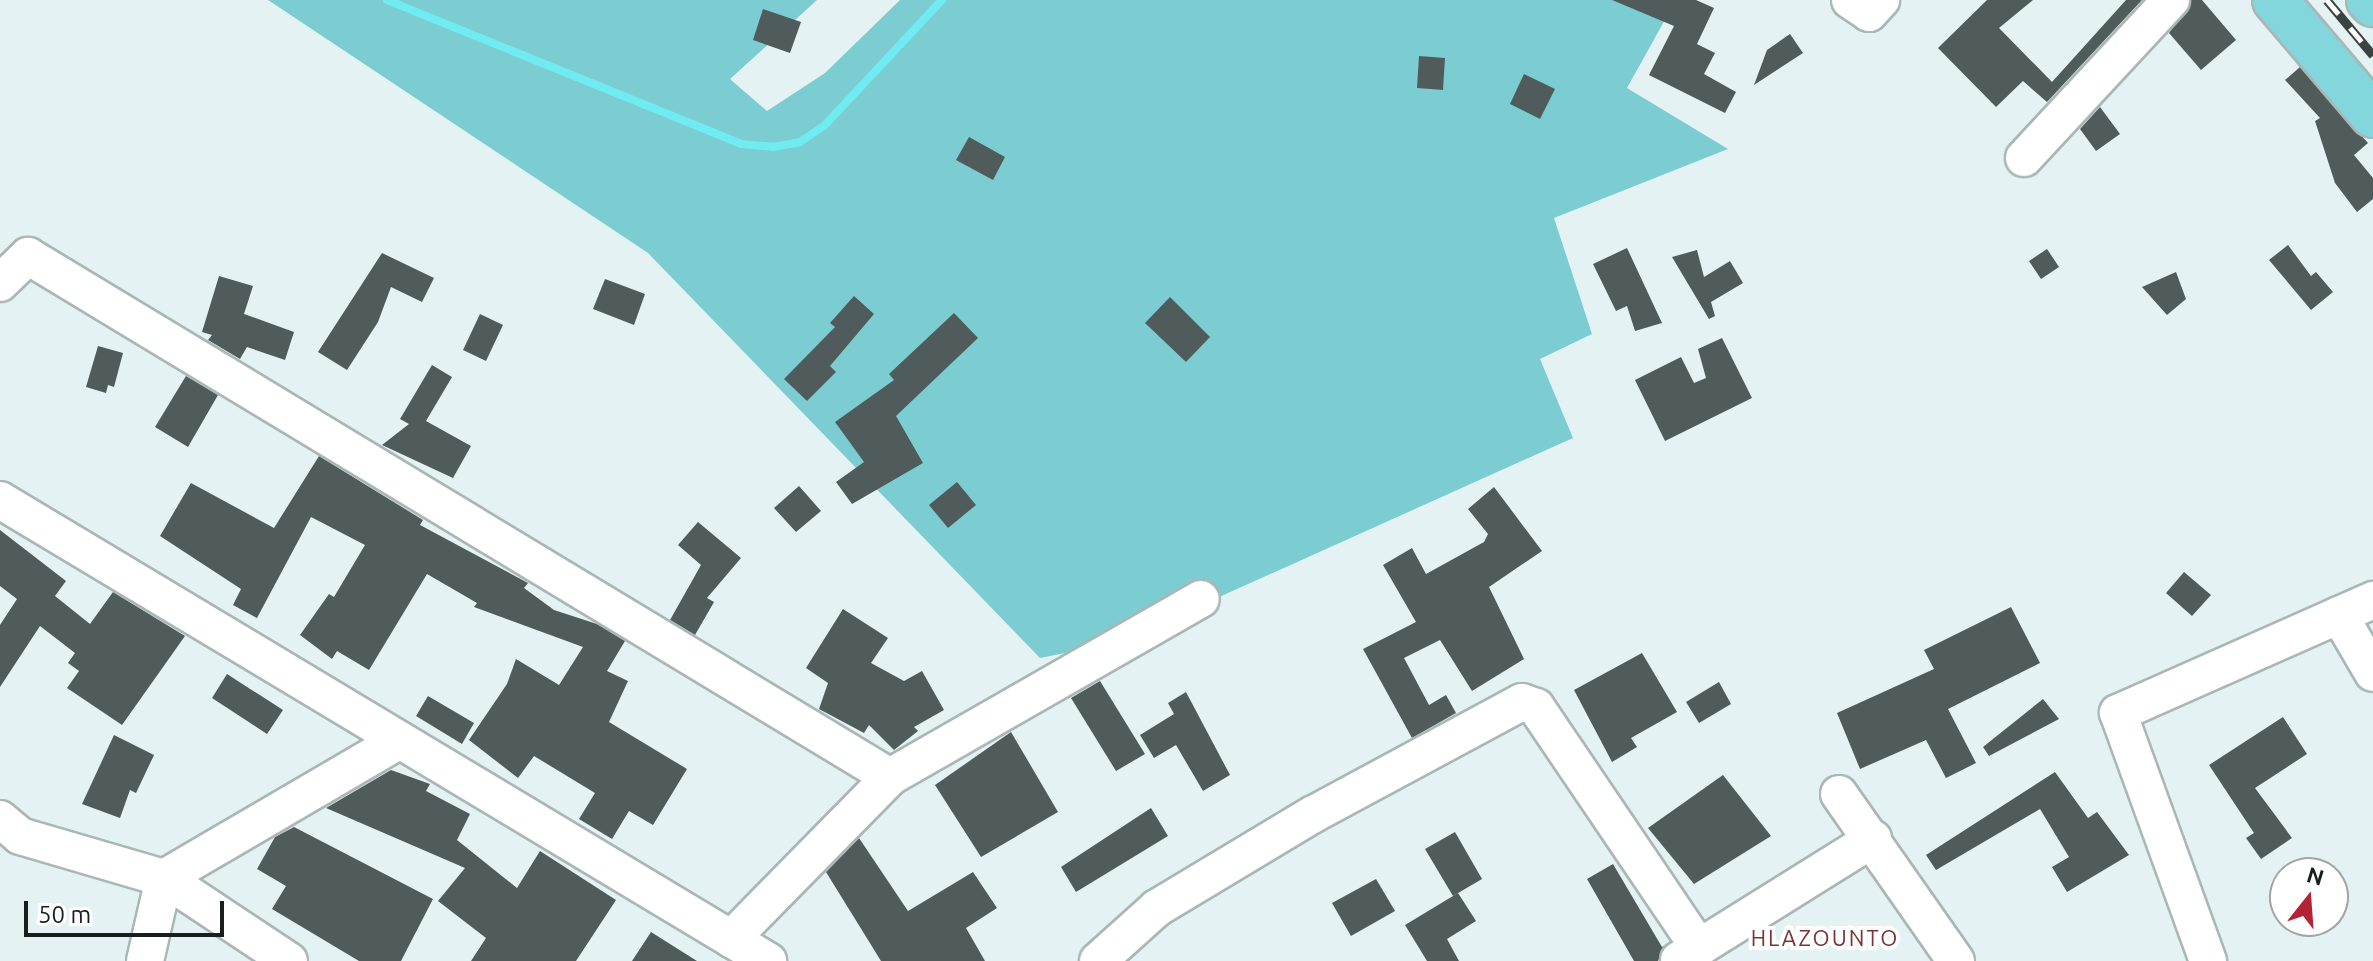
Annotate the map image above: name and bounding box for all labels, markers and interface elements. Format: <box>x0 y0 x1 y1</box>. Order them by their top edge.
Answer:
north arrow <box>2269 857 2349 937</box>
text: N <box>2304 861 2327 890</box>
scale bar <box>28 885 228 935</box>
text: 50 m <box>38 901 91 928</box>
district label: HLAZOUNTO <box>1751 925 1899 951</box>

